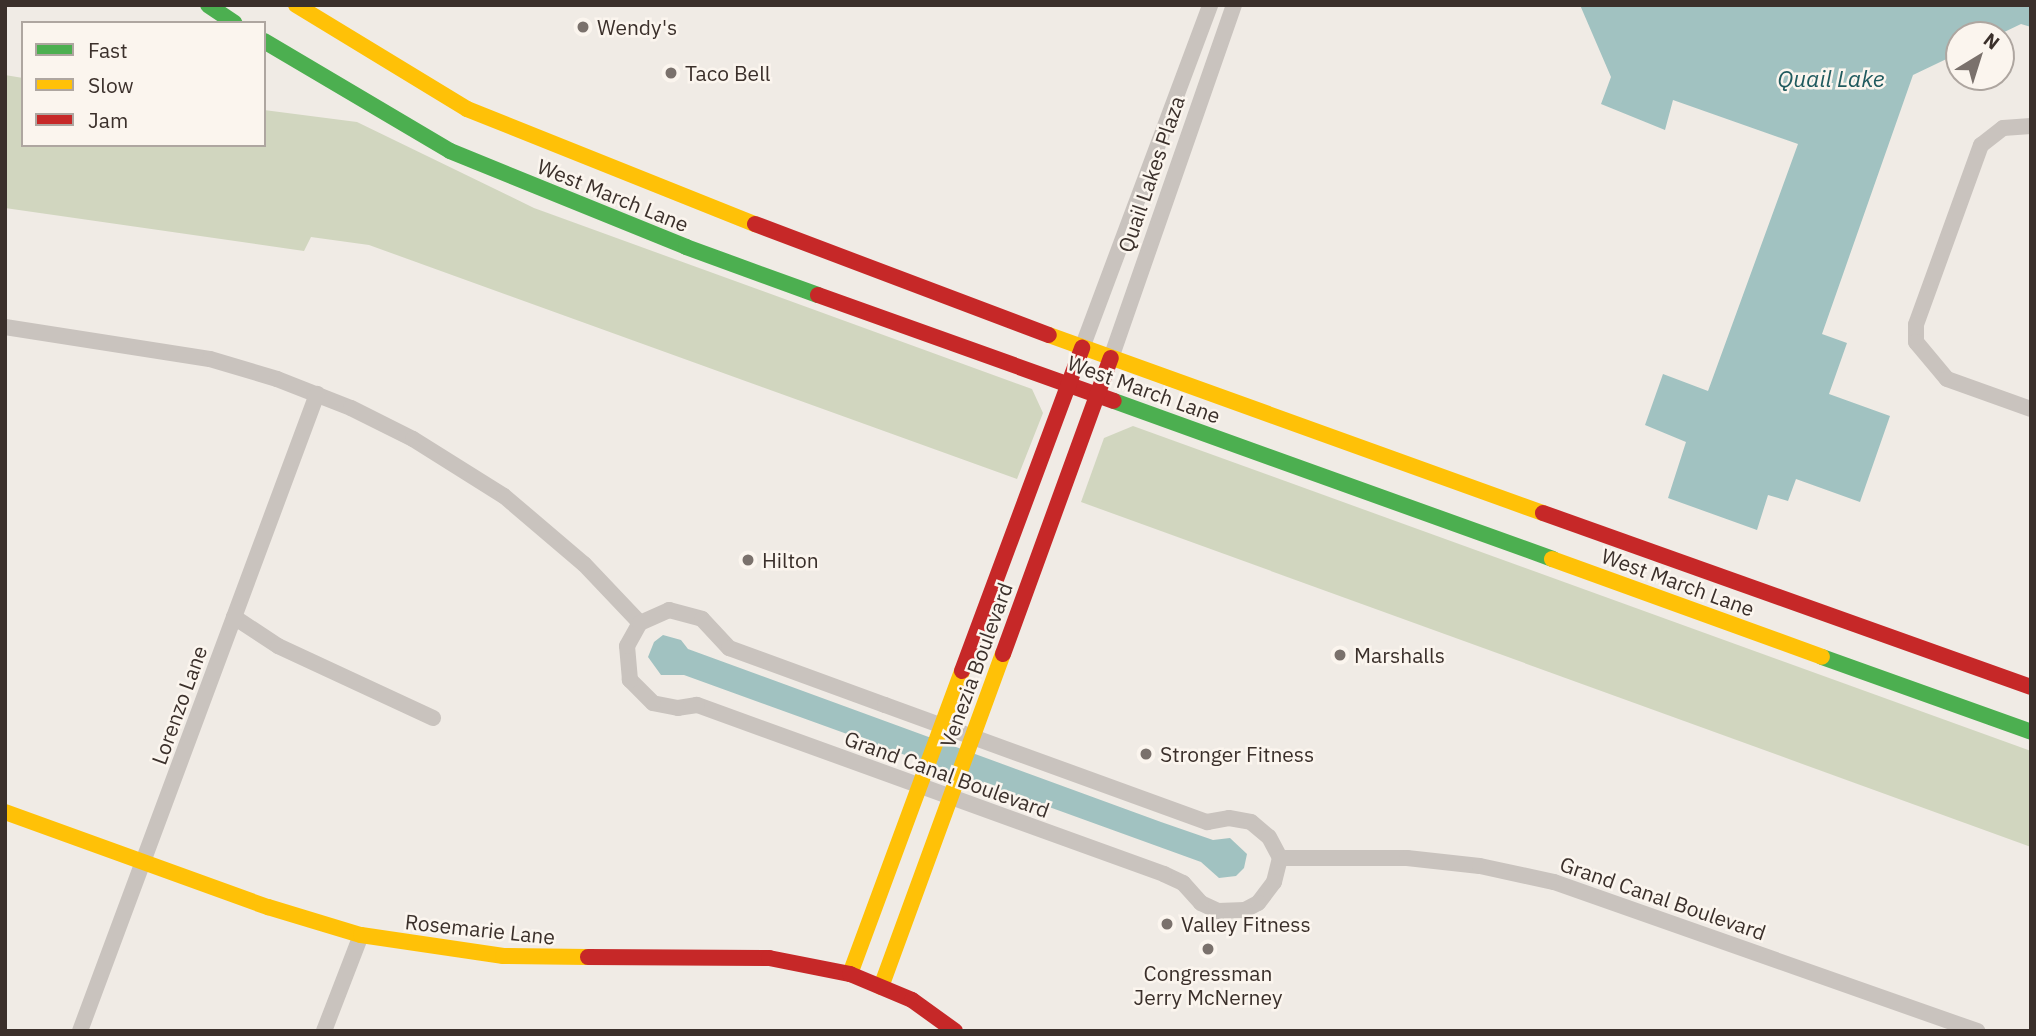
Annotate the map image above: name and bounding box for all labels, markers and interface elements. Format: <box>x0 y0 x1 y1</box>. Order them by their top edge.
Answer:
place label: Wendy's <box>597 14 677 40</box>
marker: Wendy's <box>575 19 591 35</box>
legend <box>21 21 266 147</box>
north arrow <box>1945 21 2015 91</box>
text: N <box>1979 27 2005 55</box>
text: Fast <box>88 36 128 64</box>
place label: Taco Bell <box>685 60 770 86</box>
water label: Quail Lake <box>1778 64 1884 92</box>
marker: Taco Bell <box>663 65 679 81</box>
text: Slow <box>88 71 134 99</box>
street label: Quail Lakes Plaza <box>1112 93 1190 255</box>
text: Jam <box>88 106 128 134</box>
street label: West March Lane <box>534 153 692 237</box>
street label: West March Lane <box>1064 350 1224 428</box>
street label: West March Lane <box>1598 543 1758 621</box>
place label: Hilton <box>762 547 819 573</box>
marker: Hilton <box>740 552 756 568</box>
street label: Venezia Boulevard <box>934 579 1018 751</box>
street label: Lorenzo Lane <box>146 642 212 768</box>
place label: Marshalls <box>1354 642 1445 668</box>
marker: Marshalls <box>1332 647 1348 663</box>
street label: Grand Canal Boulevard <box>841 725 1053 823</box>
place label: Stronger Fitness <box>1160 741 1314 767</box>
marker: Stronger Fitness <box>1138 746 1154 762</box>
street label: Grand Canal Boulevard <box>1557 851 1769 945</box>
street label: Rosemarie Lane <box>404 909 556 949</box>
place label: Valley Fitness <box>1181 911 1311 937</box>
marker: Valley Fitness <box>1159 916 1175 932</box>
marker: Congressman Jerry McNerney <box>1200 941 1216 957</box>
place label: Congressman Jerry McNerney <box>1134 960 1282 1010</box>

